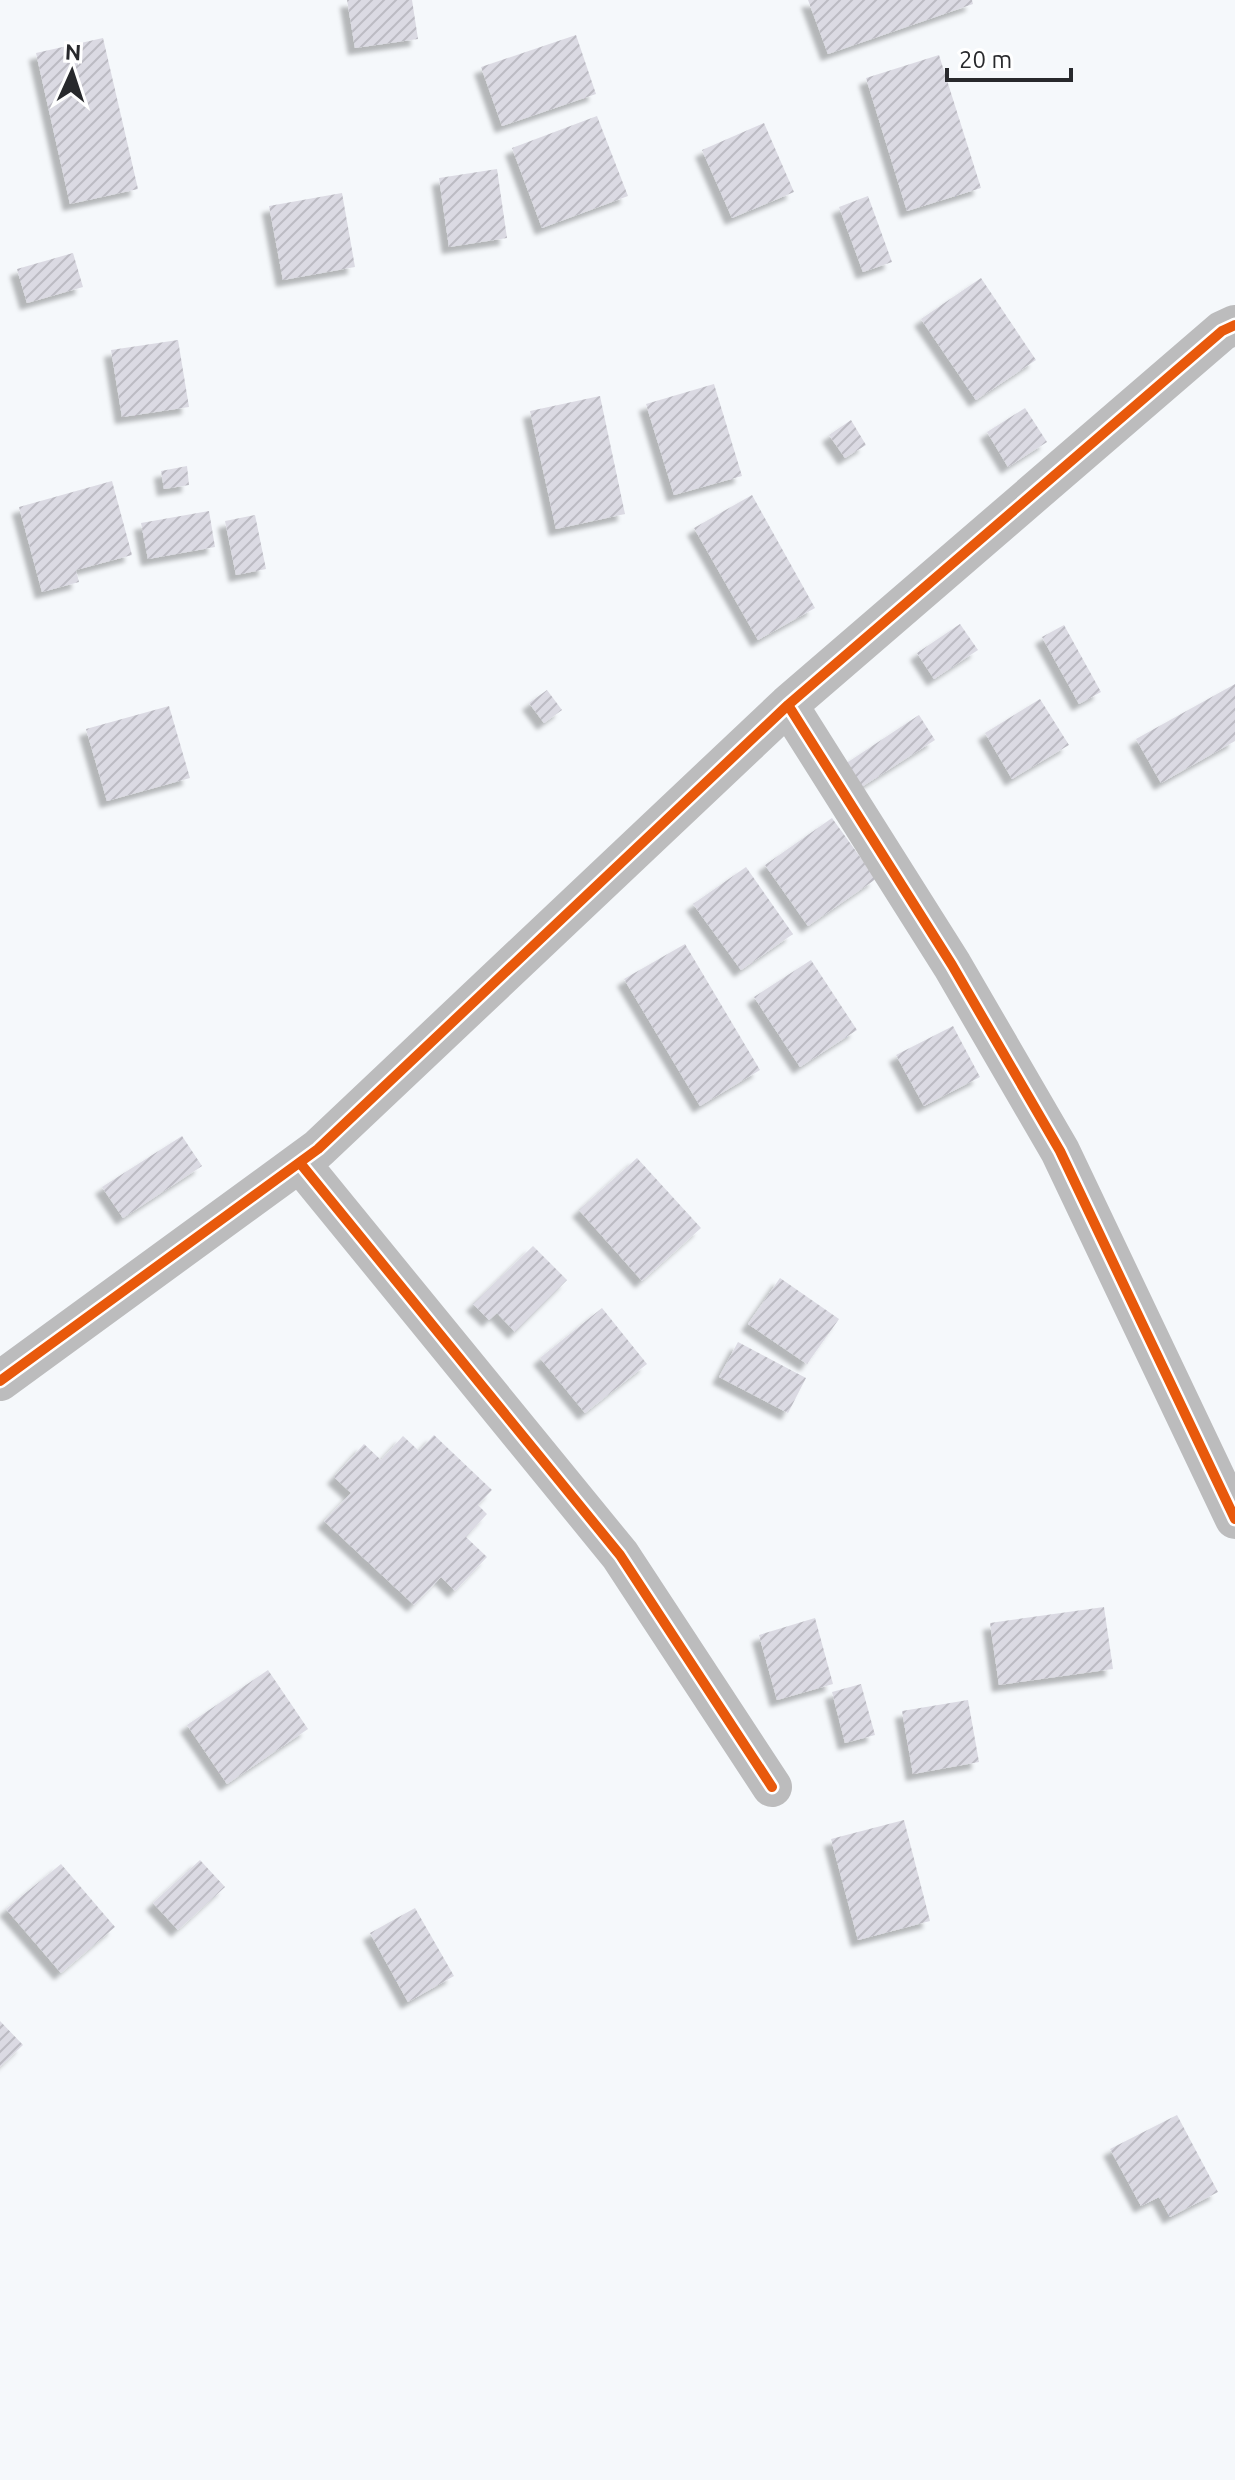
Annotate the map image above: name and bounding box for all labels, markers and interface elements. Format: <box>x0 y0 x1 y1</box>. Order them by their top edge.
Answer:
north arrow <box>32 32 112 112</box>
scale bar <box>947 32 1071 82</box>
text: N <box>64 39 82 64</box>
text: 20 m <box>959 46 1012 73</box>

